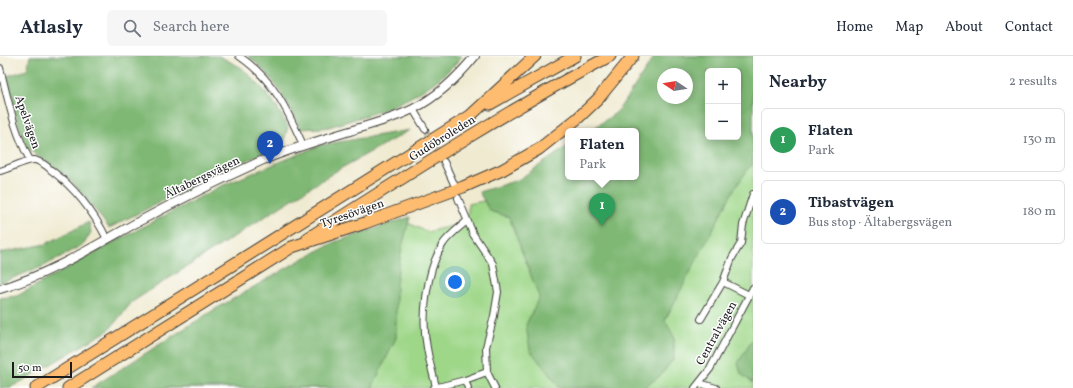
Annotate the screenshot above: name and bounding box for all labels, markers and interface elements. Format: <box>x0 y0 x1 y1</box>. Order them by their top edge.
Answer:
search box <box>107 10 387 46</box>
text: Atlasly <box>20 15 83 41</box>
icon: search <box>121 17 143 39</box>
text: Search here <box>153 17 230 38</box>
text: Home <box>836 18 873 37</box>
text: Map <box>895 18 923 37</box>
text: About <box>945 18 983 37</box>
text: Contact <box>1005 18 1053 37</box>
north arrow <box>657 68 693 104</box>
map controls <box>705 68 741 140</box>
button: + <box>705 68 741 104</box>
text: Nearby <box>769 71 827 94</box>
text: 2 results <box>1009 73 1057 91</box>
street label: Apelvägen <box>10 94 44 151</box>
button: − <box>705 104 741 140</box>
street label: Gudöbroleden <box>406 112 479 166</box>
text: Flaten <box>808 121 853 142</box>
popup <box>565 128 639 180</box>
pin: 2 <box>257 131 283 164</box>
text: 1 <box>780 131 786 149</box>
text: 130 m <box>1023 131 1056 149</box>
text: Flaten <box>579 135 625 156</box>
text: Park <box>808 142 835 160</box>
street label: Ältabergsvägen <box>162 152 243 203</box>
text: Park <box>579 156 606 174</box>
pin: 1 <box>589 193 615 226</box>
text: Tibastvägen <box>808 193 894 214</box>
street label: Tyresövägen <box>318 196 386 232</box>
text: 2 <box>780 203 786 221</box>
text: 180 m <box>1022 203 1056 221</box>
text: Bus stop · Ältabergsvägen <box>808 214 952 232</box>
your location <box>445 272 465 292</box>
street label: Centralvägen <box>693 299 741 368</box>
scale bar <box>12 360 72 379</box>
text: 50 m <box>18 361 42 376</box>

